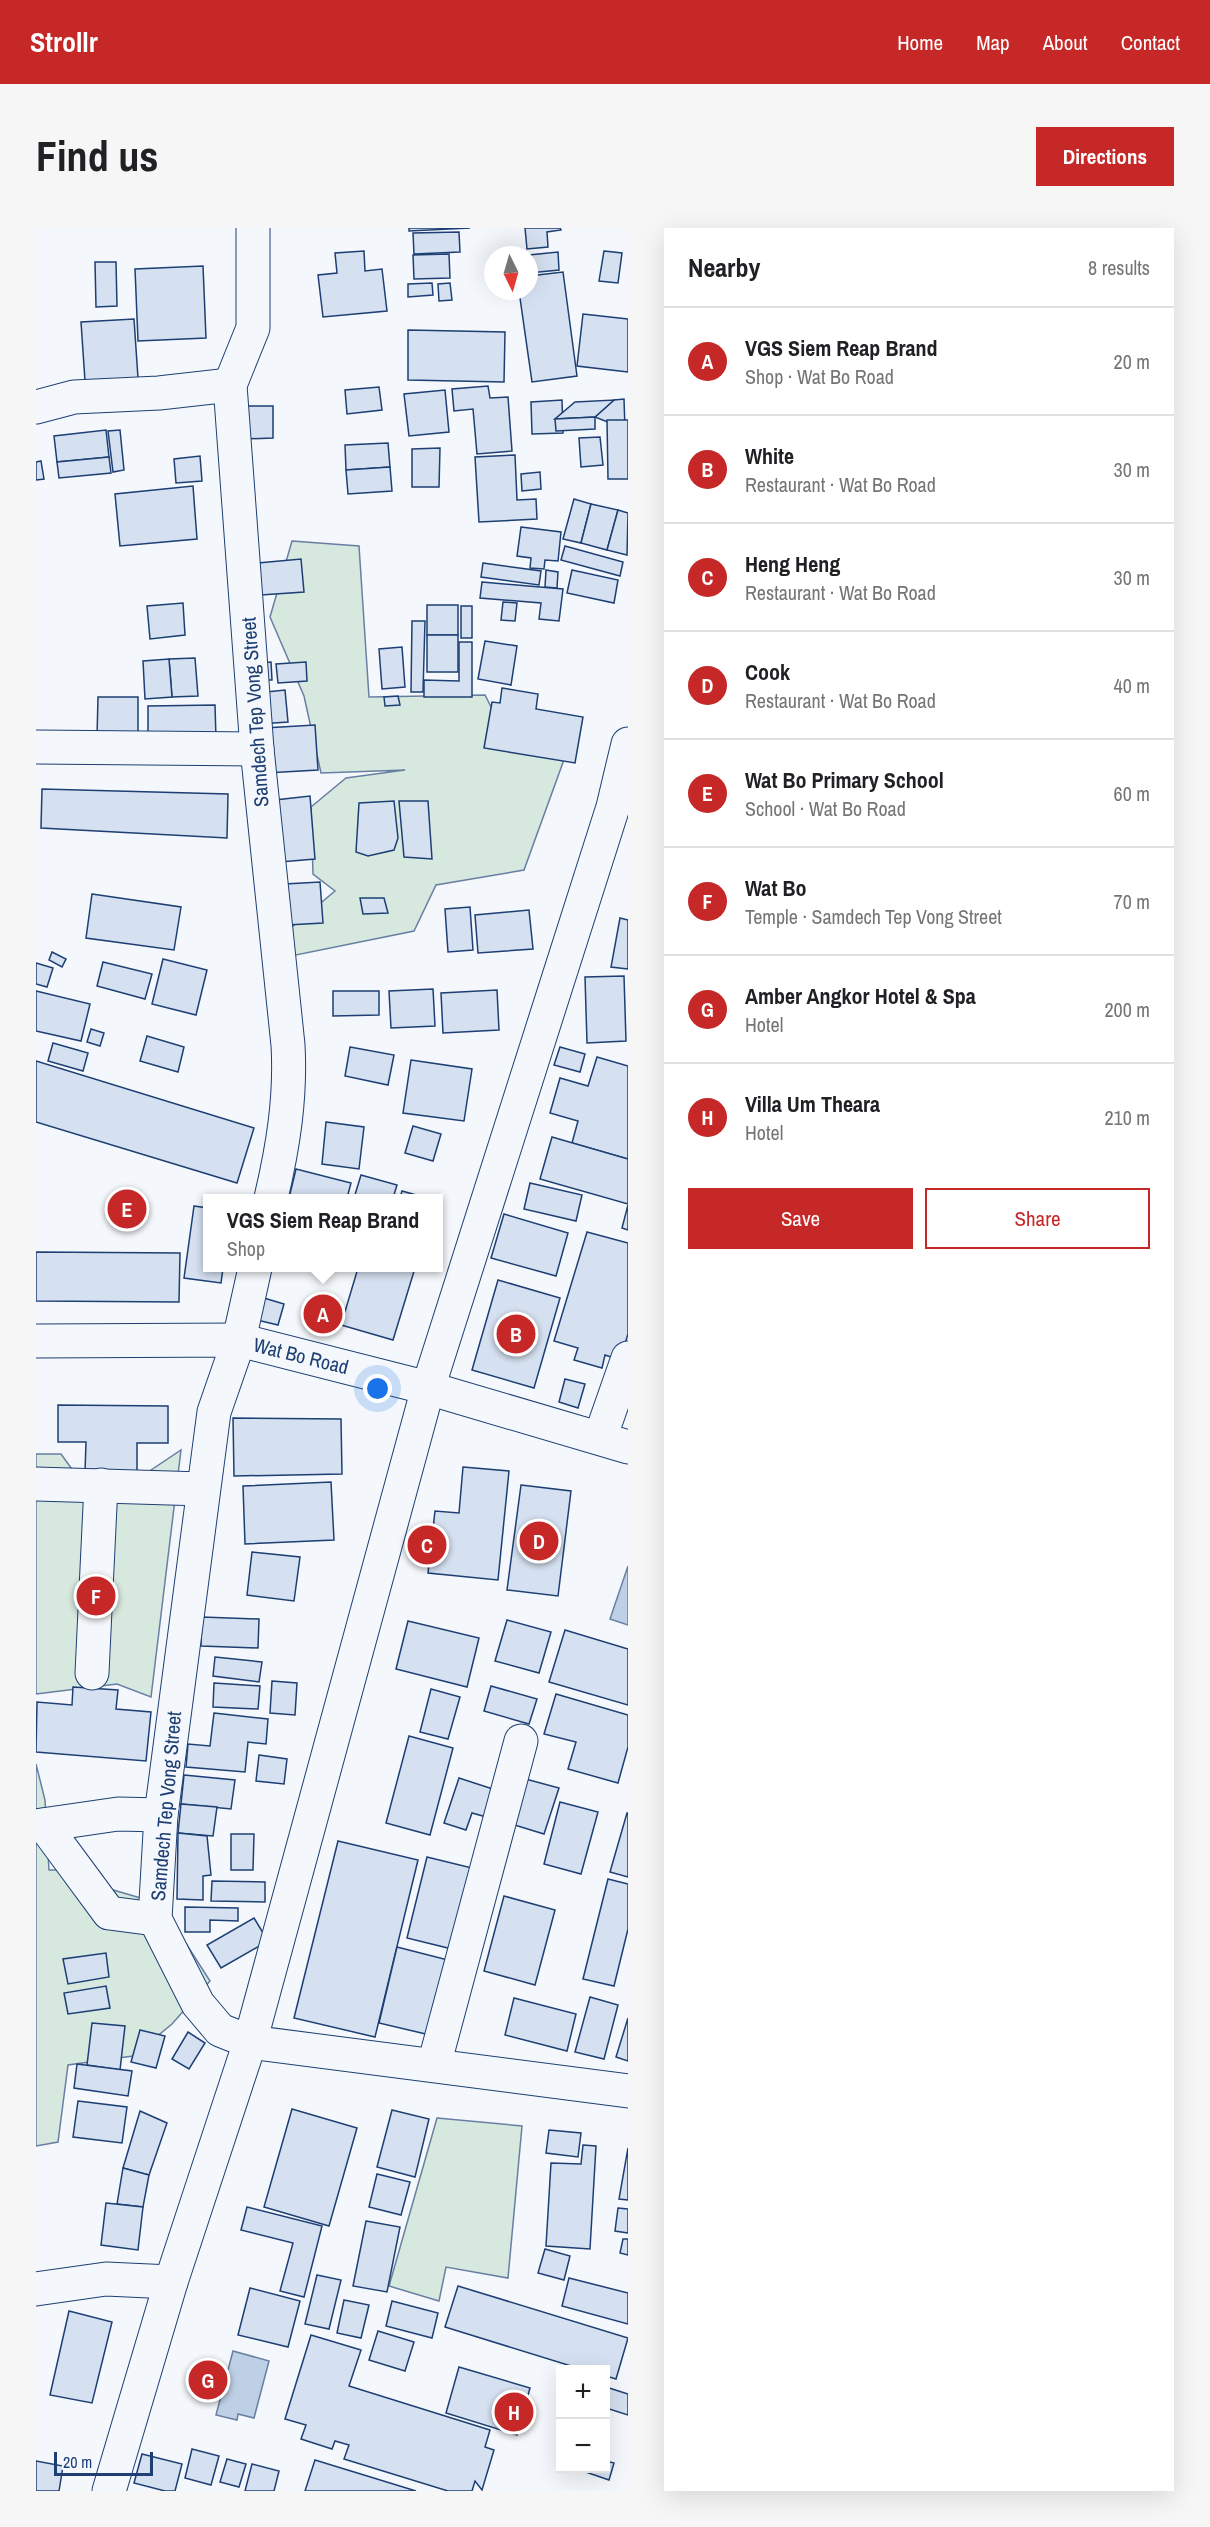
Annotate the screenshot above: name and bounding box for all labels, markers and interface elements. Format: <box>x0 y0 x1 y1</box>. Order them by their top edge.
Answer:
text: Strollr <box>30 23 98 61</box>
text: Home <box>897 28 943 57</box>
text: Map <box>976 28 1010 57</box>
text: About <box>1043 28 1088 57</box>
text: Contact <box>1121 28 1180 57</box>
button: Directions <box>1036 127 1174 186</box>
text: Find us <box>36 128 158 184</box>
north arrow <box>484 246 538 300</box>
text: Nearby <box>688 250 760 285</box>
text: 8 results <box>1088 254 1150 281</box>
text: VGS Siem Reap Brand <box>745 333 938 363</box>
text: A <box>702 348 713 375</box>
text: 20 m <box>1114 348 1150 375</box>
text: Shop · Wat Bo Road <box>745 363 894 390</box>
text: White <box>745 441 794 471</box>
text: B <box>702 456 713 483</box>
text: 30 m <box>1114 456 1150 483</box>
text: Restaurant · Wat Bo Road <box>745 471 936 498</box>
text: Heng Heng <box>745 549 840 579</box>
text: C <box>702 564 713 591</box>
text: 30 m <box>1114 564 1150 591</box>
text: Restaurant · Wat Bo Road <box>745 579 936 606</box>
street label: Samdech Tep Vong Street <box>234 616 275 808</box>
text: Cook <box>745 657 790 687</box>
text: D <box>702 672 713 699</box>
text: 40 m <box>1114 672 1150 699</box>
text: Restaurant · Wat Bo Road <box>745 687 936 714</box>
text: Wat Bo Primary School <box>745 765 944 795</box>
text: E <box>702 780 713 807</box>
text: 60 m <box>1114 780 1150 807</box>
text: School · Wat Bo Road <box>745 795 906 822</box>
text: Wat Bo <box>745 873 806 903</box>
text: F <box>702 888 713 915</box>
text: 70 m <box>1114 888 1150 915</box>
text: Temple · Samdech Tep Vong Street <box>745 903 1002 930</box>
text: Amber Angkor Hotel & Spa <box>745 981 976 1011</box>
text: G <box>701 996 714 1023</box>
text: 200 m <box>1104 996 1150 1023</box>
text: Hotel <box>745 1011 783 1038</box>
text: Villa Um Theara <box>745 1089 880 1119</box>
text: H <box>702 1104 713 1131</box>
text: 210 m <box>1104 1104 1150 1131</box>
text: Hotel <box>745 1119 783 1146</box>
pin: E <box>108 1186 146 1232</box>
button: Save <box>688 1188 913 1249</box>
button: Share <box>925 1188 1150 1249</box>
popup <box>203 1194 443 1272</box>
text: VGS Siem Reap Brand <box>227 1205 419 1235</box>
text: Shop <box>227 1235 265 1262</box>
pin: A <box>304 1292 342 1336</box>
pin: B <box>496 1312 536 1356</box>
street label: Wat Bo Road <box>251 1331 351 1380</box>
your location <box>363 1374 392 1403</box>
pin: D <box>520 1518 558 1564</box>
pin: C <box>408 1522 446 1568</box>
pin: F <box>76 1574 116 1618</box>
street label: Samdech Tep Vong Street <box>144 1710 187 1902</box>
pin: G <box>188 2358 228 2402</box>
map controls <box>556 2365 610 2473</box>
button: + <box>556 2365 610 2419</box>
pin: H <box>494 2390 534 2434</box>
button: − <box>556 2419 610 2473</box>
scale bar <box>54 2449 153 2476</box>
text: 20 m <box>63 2451 92 2473</box>

